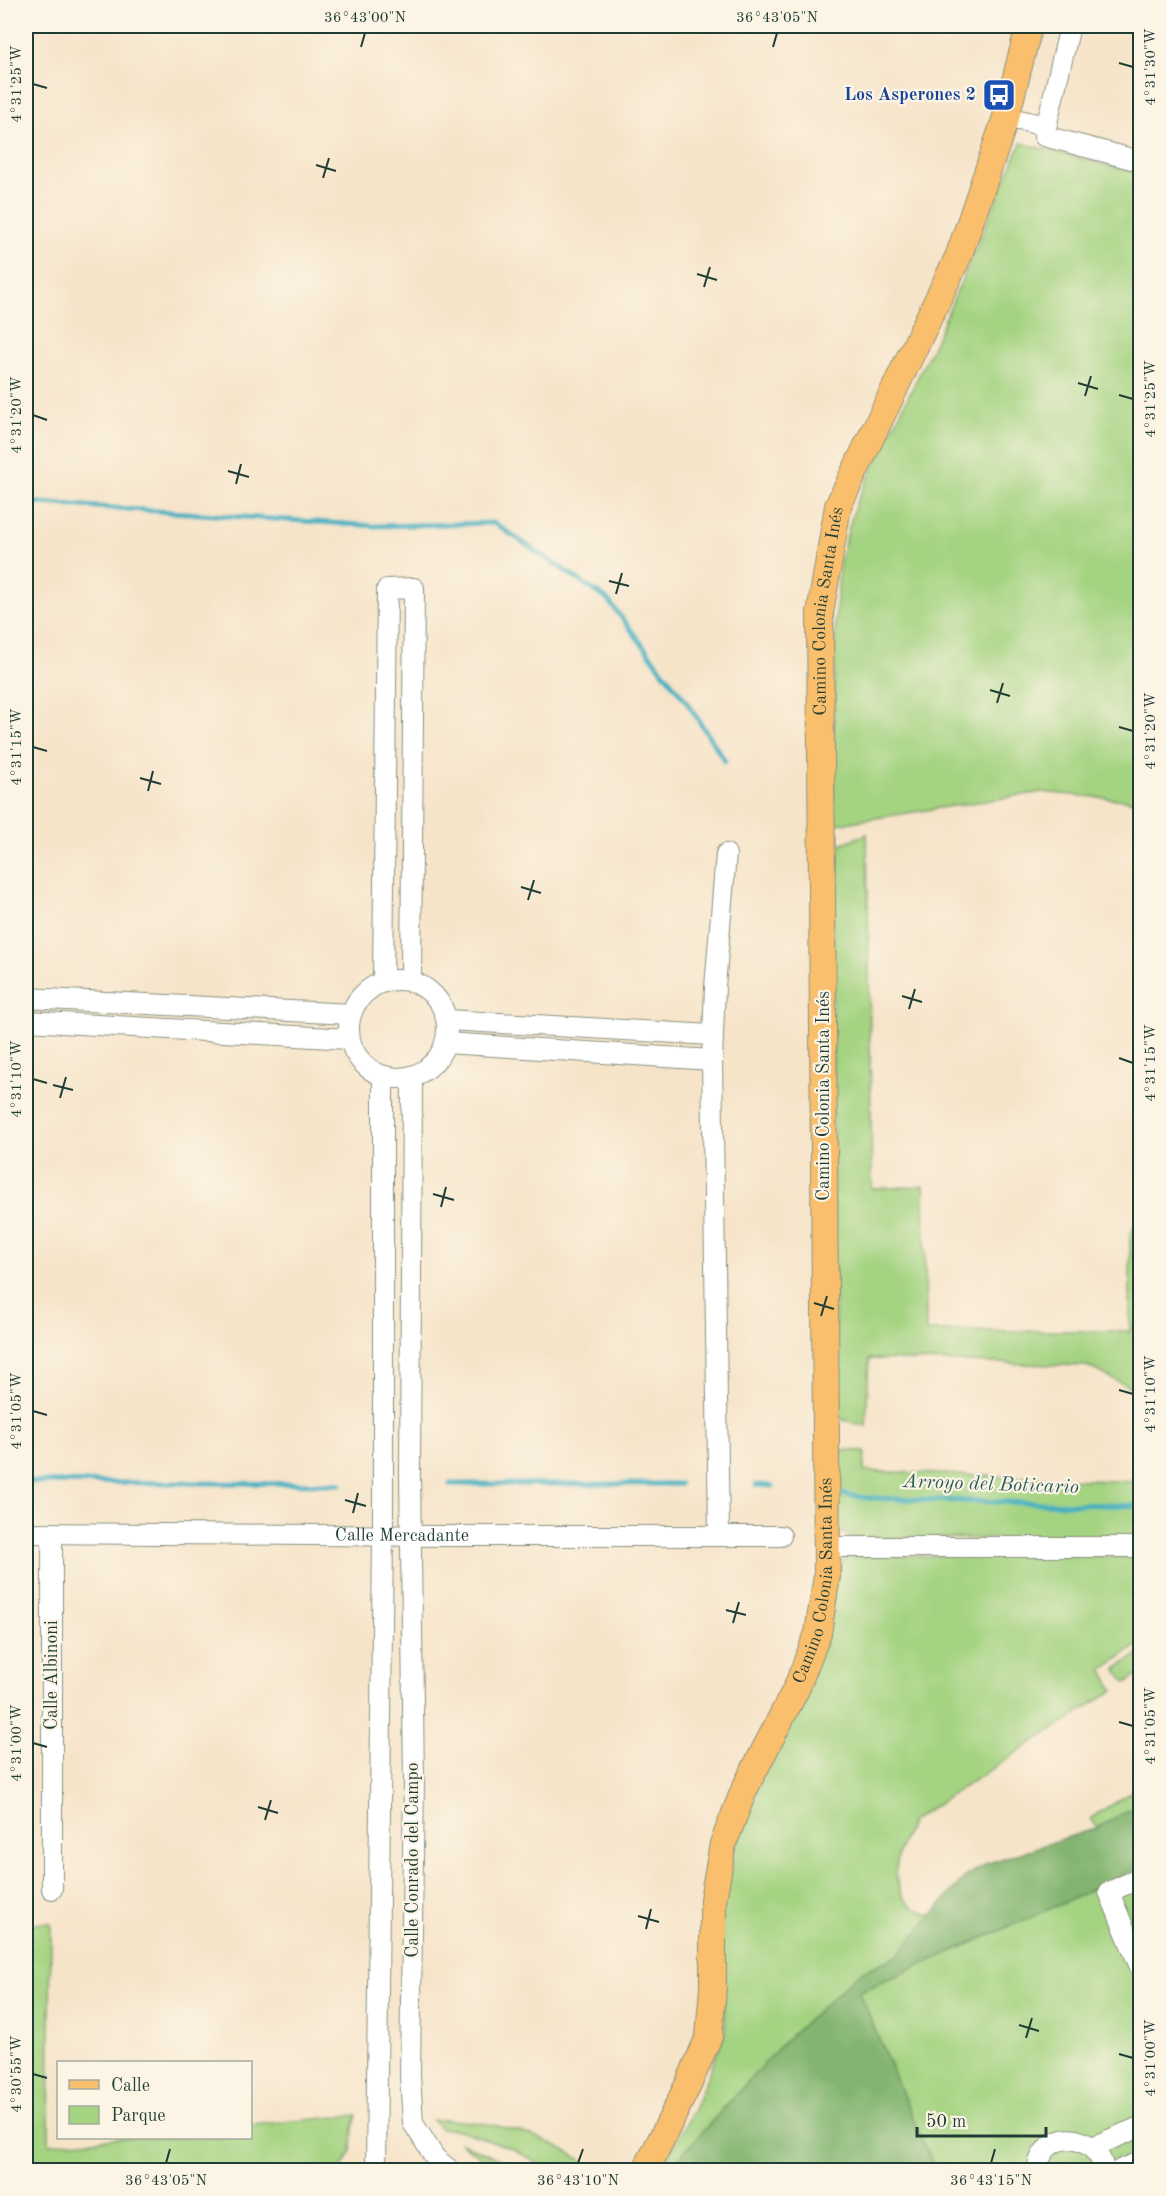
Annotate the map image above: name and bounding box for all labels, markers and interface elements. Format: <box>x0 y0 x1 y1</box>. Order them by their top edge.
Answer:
text: 36°43'00"N <box>324 11 406 26</box>
text: 36°43'05"N <box>736 11 818 26</box>
text: 4°31'30"W <box>1144 28 1159 106</box>
text: 4°31'25"W <box>10 45 25 123</box>
bus stop icon: Los Asperones 2 <box>981 77 1017 113</box>
place label: Los Asperones 2 <box>844 86 976 104</box>
text: 4°31'25"W <box>1144 360 1159 438</box>
text: 4°31'20"W <box>10 376 25 454</box>
street label: Camino Colonia Santa Inés <box>810 505 847 716</box>
text: 4°31'20"W <box>1144 692 1159 770</box>
text: 4°31'15"W <box>10 708 25 786</box>
street label: Camino Colonia Santa Inés <box>815 991 833 1201</box>
text: 4°31'15"W <box>1144 1024 1159 1102</box>
text: 4°31'10"W <box>10 1040 25 1118</box>
text: 4°31'10"W <box>1144 1355 1159 1433</box>
text: 4°31'05"W <box>10 1372 25 1450</box>
water label: Arroyo del Boticario <box>902 1472 1079 1498</box>
street label: Camino Colonia Santa Inés <box>790 1477 836 1687</box>
street label: Calle Mercadante <box>335 1526 469 1545</box>
street label: Calle Albinoni <box>43 1620 61 1730</box>
text: 4°31'05"W <box>1144 1687 1159 1765</box>
text: 4°31'00"W <box>10 1704 25 1782</box>
street label: Calle Conrado del Campo <box>404 1762 422 1958</box>
text: 4°31'00"W <box>1144 2019 1159 2097</box>
text: 4°30'55"W <box>10 2035 25 2113</box>
legend <box>57 2061 252 2139</box>
text: Calle <box>111 2077 150 2095</box>
scale bar <box>917 2100 1046 2138</box>
text: Parque <box>111 2107 166 2125</box>
text: 50 m <box>926 2113 966 2131</box>
text: 36°43'05"N <box>125 2174 207 2189</box>
text: 36°43'10"N <box>537 2174 619 2189</box>
text: 36°43'15"N <box>950 2174 1032 2189</box>

